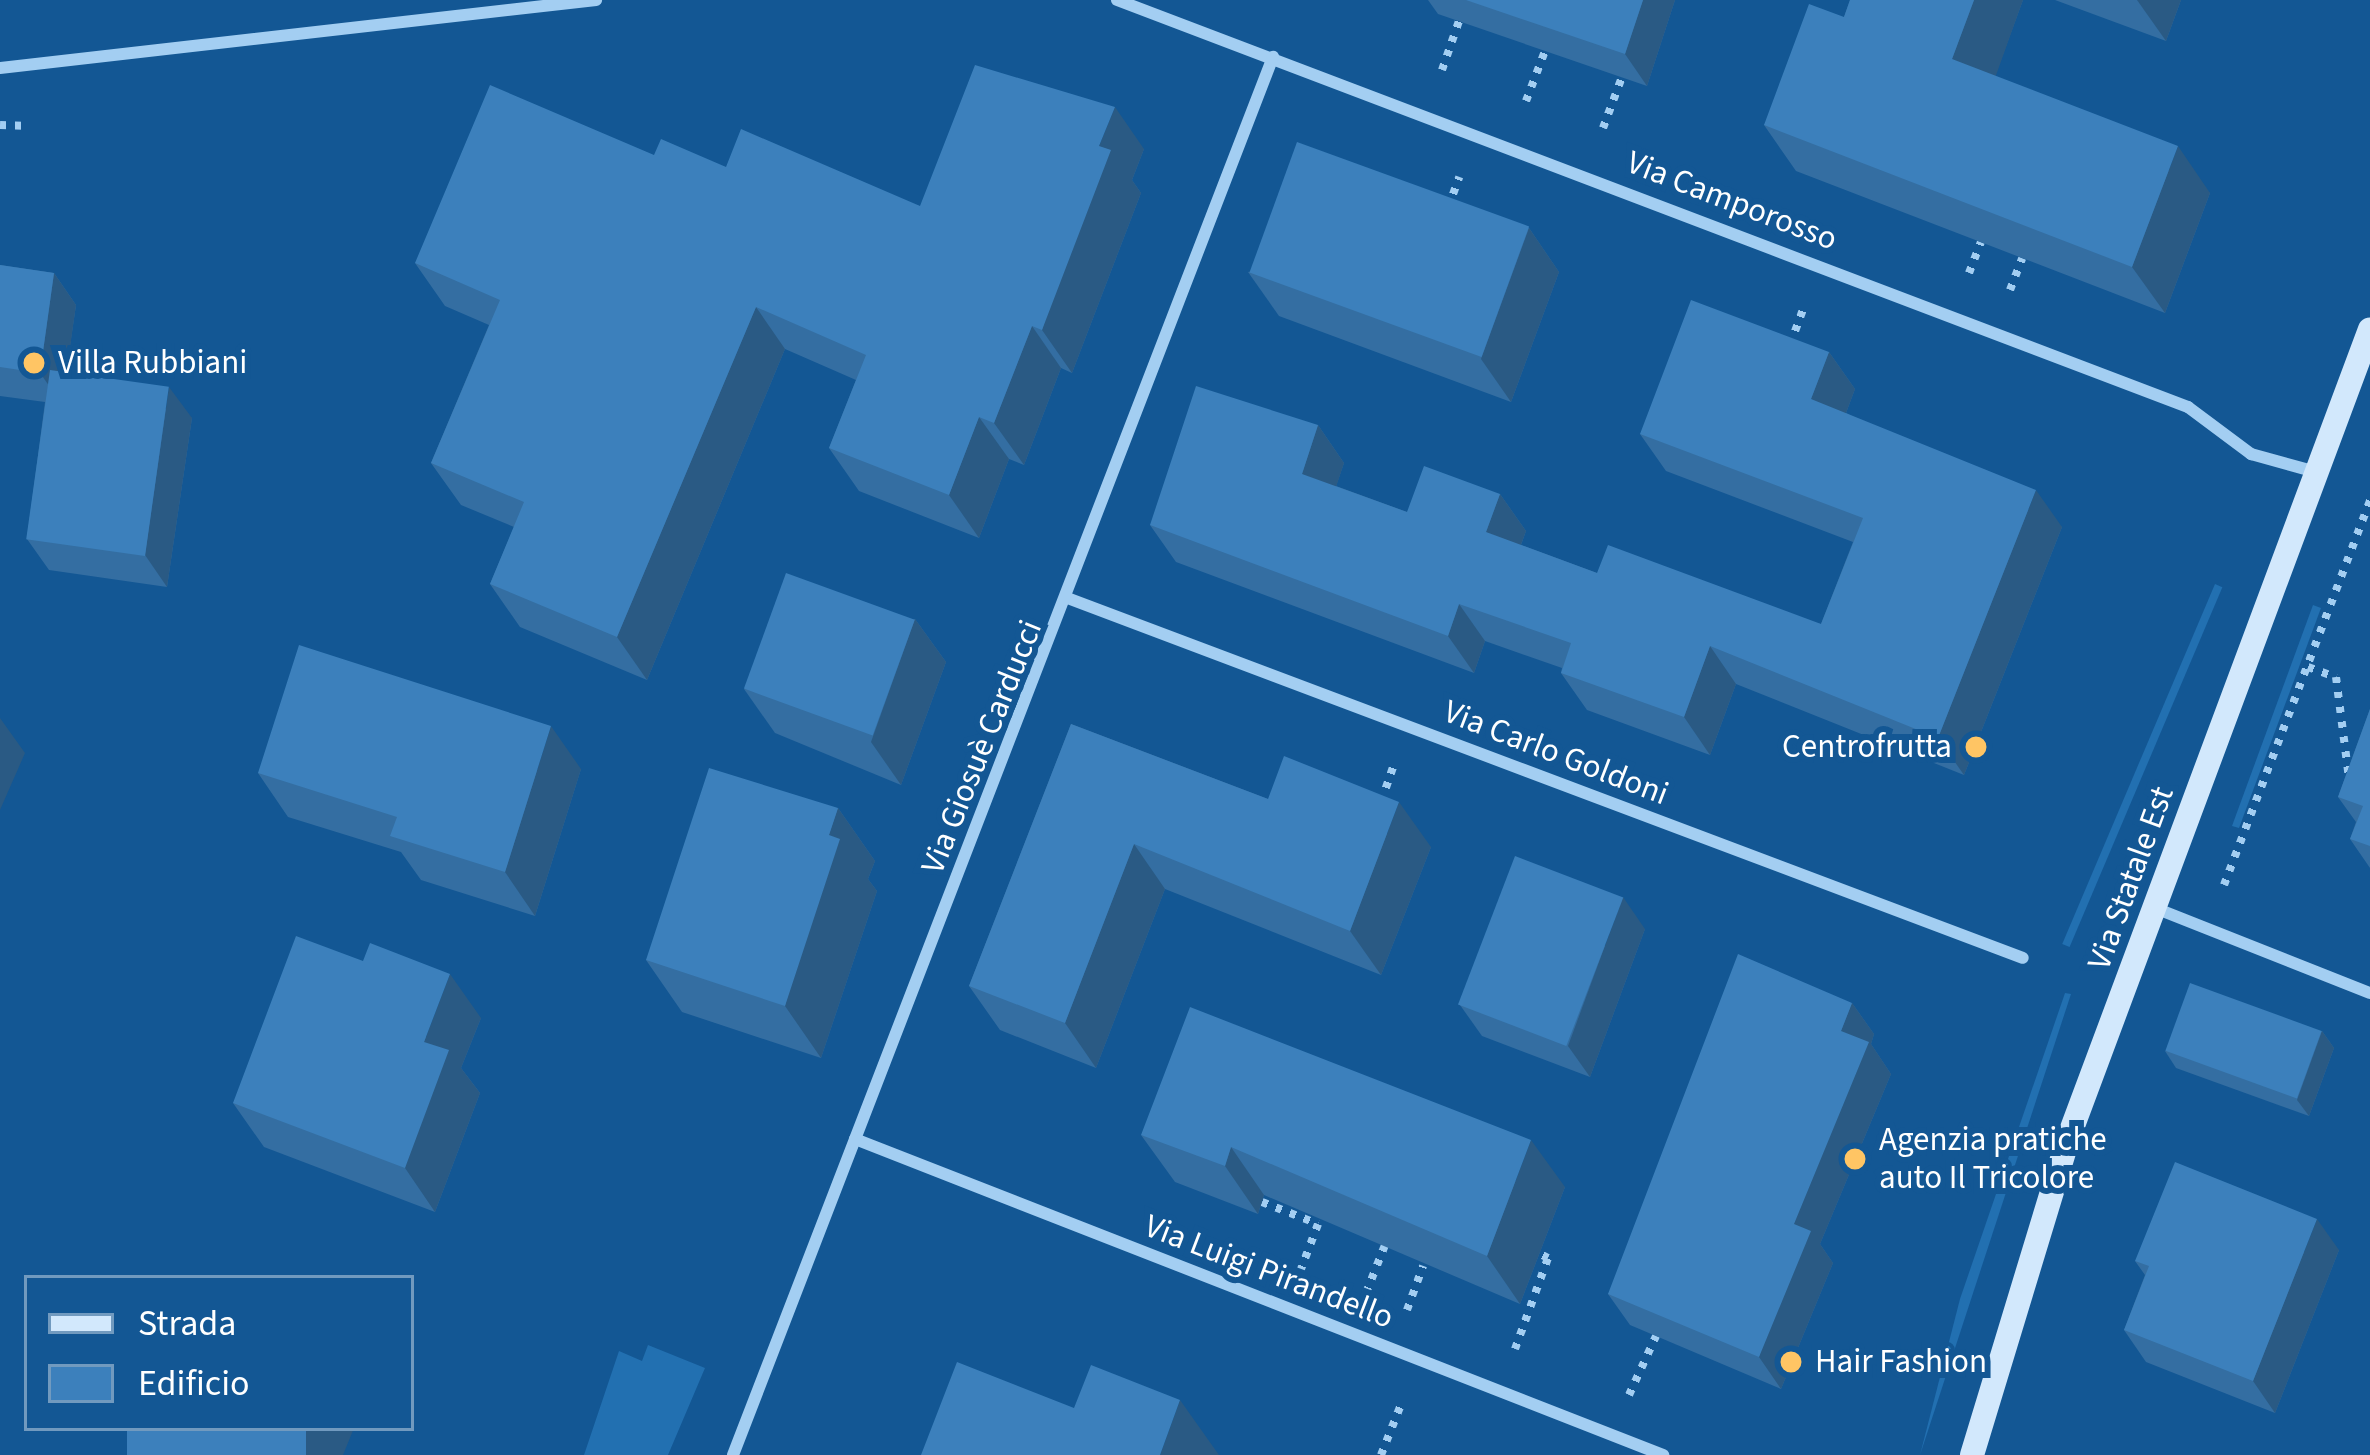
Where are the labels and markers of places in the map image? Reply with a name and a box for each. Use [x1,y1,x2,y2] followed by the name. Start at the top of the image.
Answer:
[58,343,247,383] place label: Villa Rubbiani
[21,350,47,376] marker: Villa Rubbiani
[1782,727,1952,767] place label: Centrofrutta
[1963,734,1989,760] marker: Centrofrutta
[1879,1120,2107,1198] place label: Agenzia pratiche auto Il Tricolore
[1842,1146,1868,1172] marker: Agenzia pratiche auto Il Tricolore
[1815,1342,1987,1382] place label: Hair Fashion
[1778,1349,1804,1375] marker: Hair Fashion

